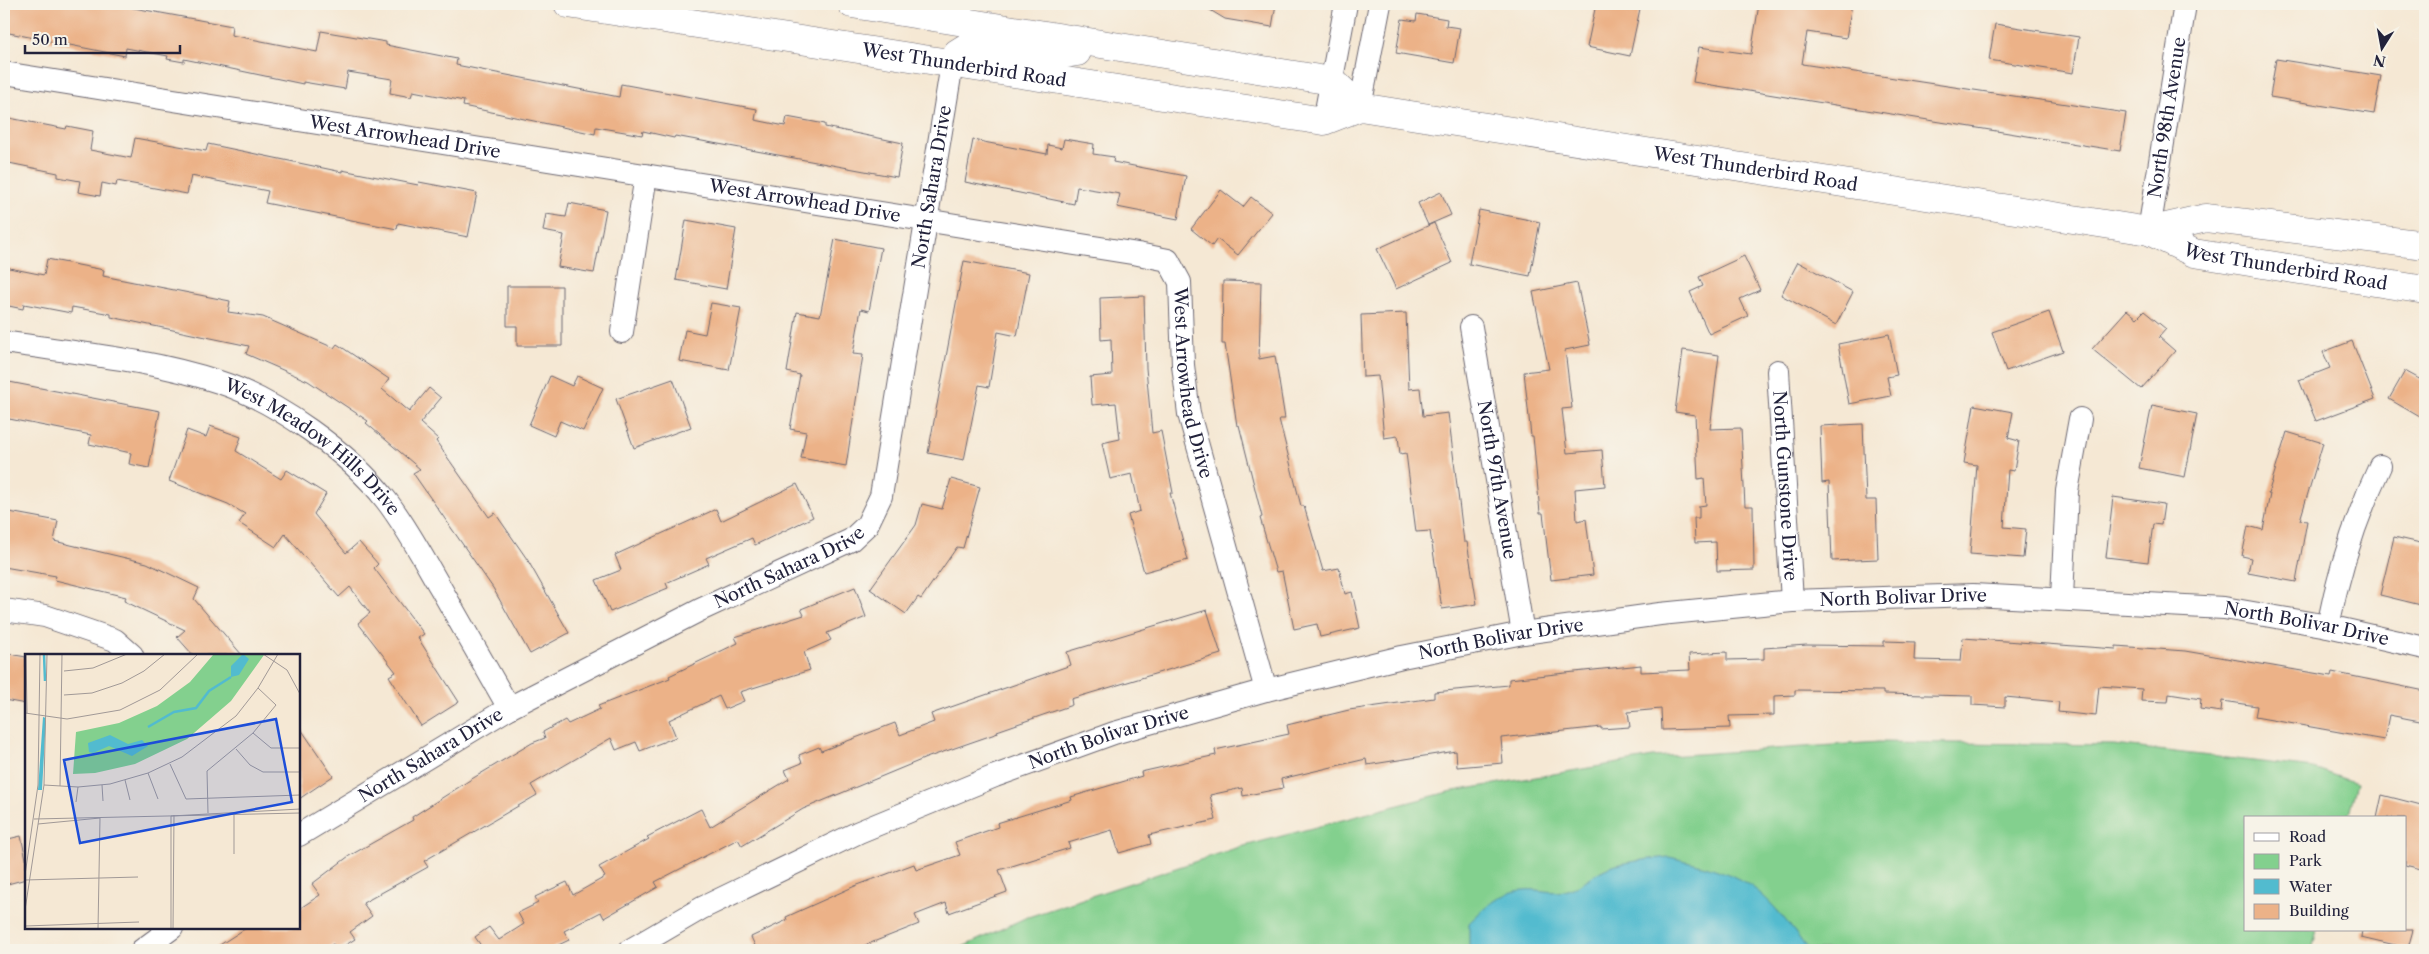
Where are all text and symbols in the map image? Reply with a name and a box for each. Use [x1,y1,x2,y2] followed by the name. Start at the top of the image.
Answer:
[25,22,180,54] scale bar
[2356,22,2406,72] north arrow
[32,30,68,49] text: 50 m
[2143,35,2191,199] street label: North 98th Avenue
[860,39,1068,92] street label: West Thunderbird Road
[2372,51,2387,71] text: N
[908,104,956,270] street label: North Sahara Drive
[307,111,502,163] street label: West Arrowhead Drive
[1651,142,1859,196] street label: West Thunderbird Road
[707,175,902,227] street label: West Arrowhead Drive
[2179,238,2389,295] street label: West Thunderbird Road
[1169,286,1217,481] street label: West Arrowhead Drive
[220,373,405,520] street label: West Meadow Hills Drive
[1768,390,1802,582] street label: North Gunstone Drive
[1473,399,1521,561] street label: North 97th Avenue
[710,522,869,613] street label: North Sahara Drive
[1819,584,1988,611] street label: North Bolivar Drive
[2222,597,2391,650] street label: North Bolivar Drive
[1417,614,1585,664] street label: North Bolivar Drive
[25,654,300,929] inset map
[1026,701,1191,774] street label: North Bolivar Drive
[355,703,507,807] street label: North Sahara Drive
[2244,816,2406,932] legend
[2289,827,2326,846] text: Road
[2289,851,2323,870] text: Park
[2288,877,2333,896] text: Water
[2289,901,2349,920] text: Building

